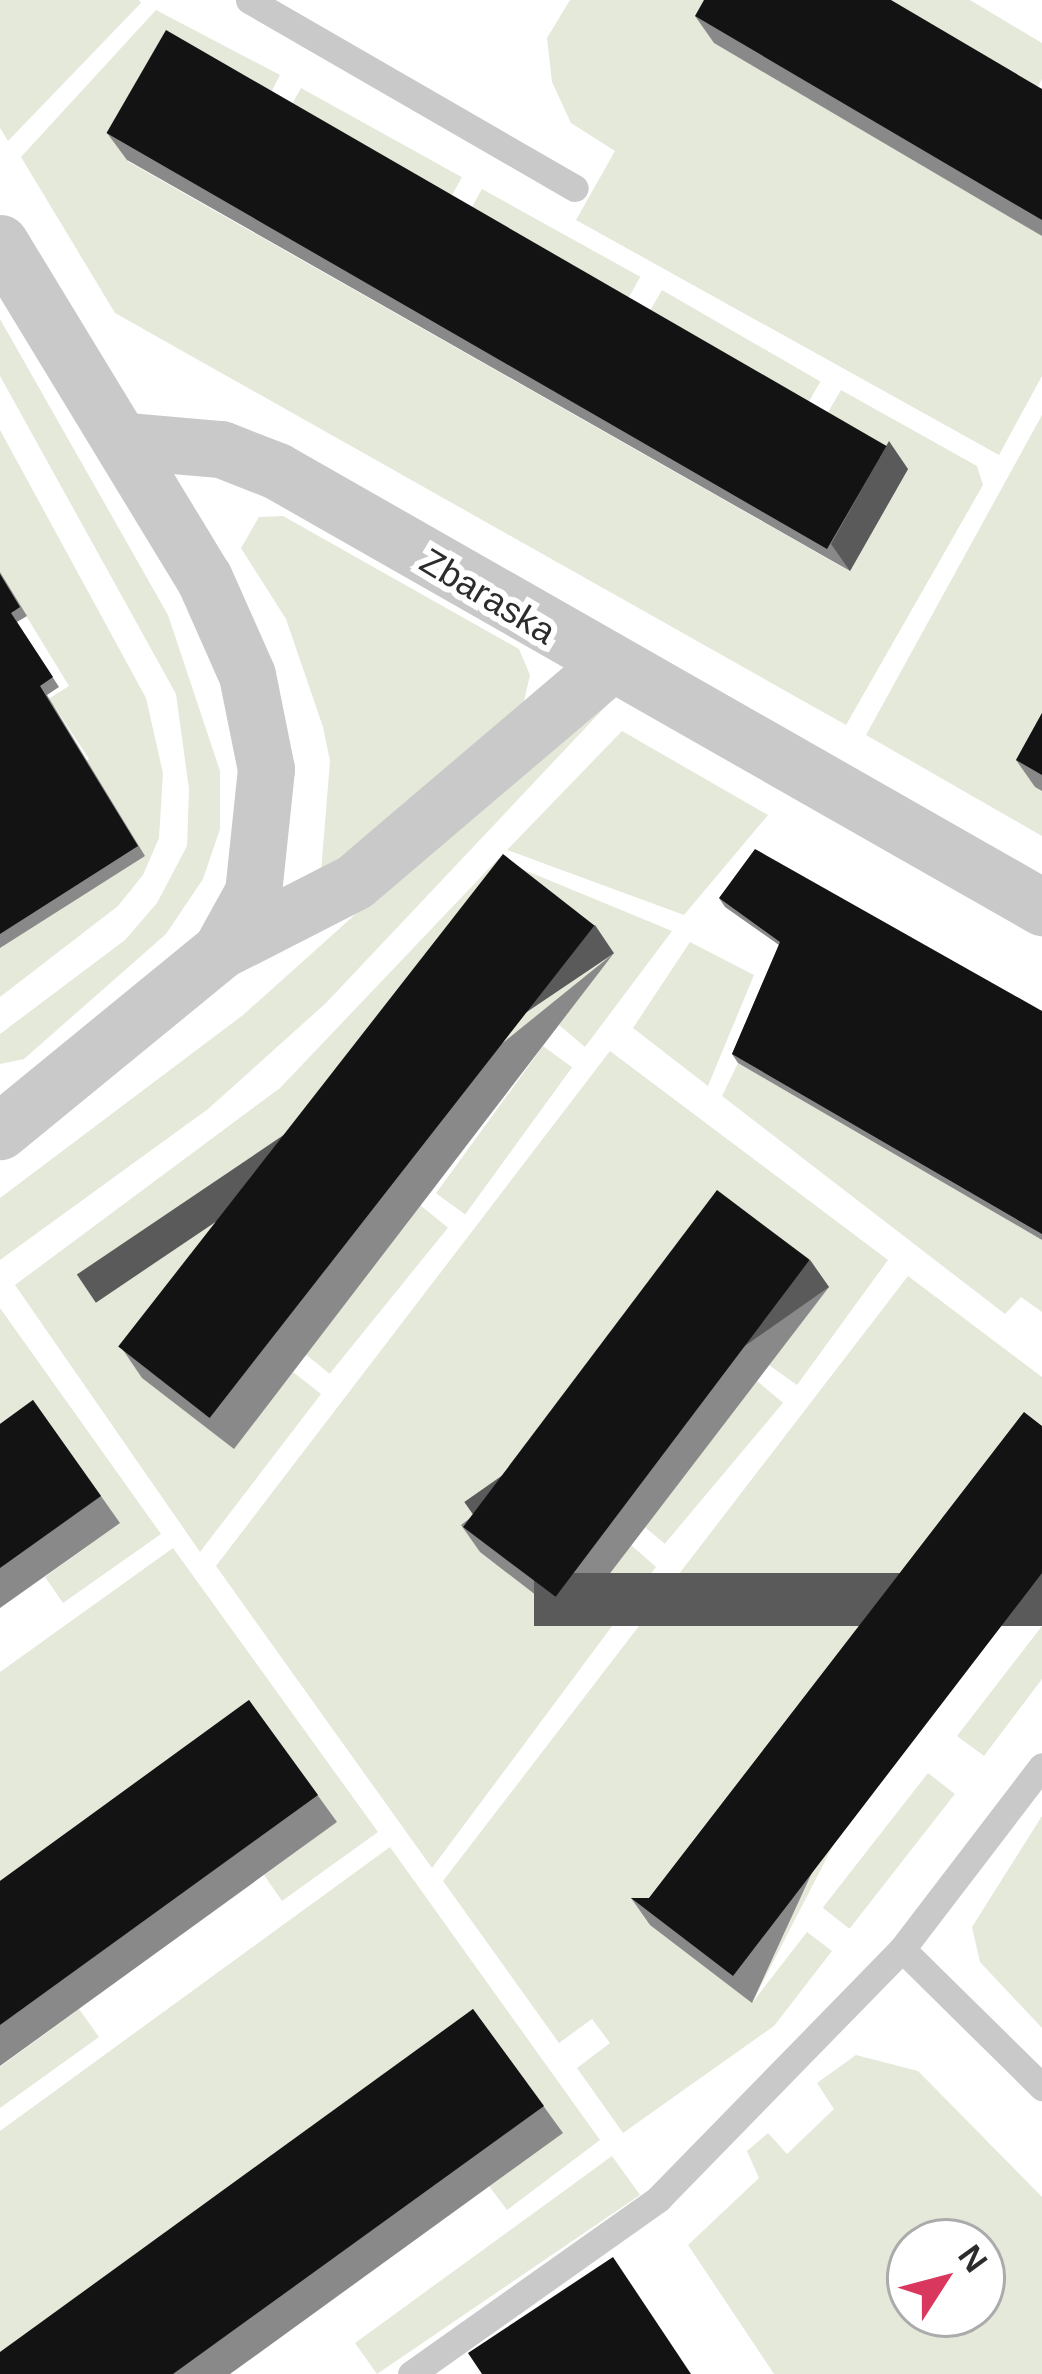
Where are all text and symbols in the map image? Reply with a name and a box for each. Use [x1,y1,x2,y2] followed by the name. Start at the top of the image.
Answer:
[413,539,563,653] street label: Zbaraska
[886,2218,1006,2338] north arrow
[951,2238,995,2279] text: N

